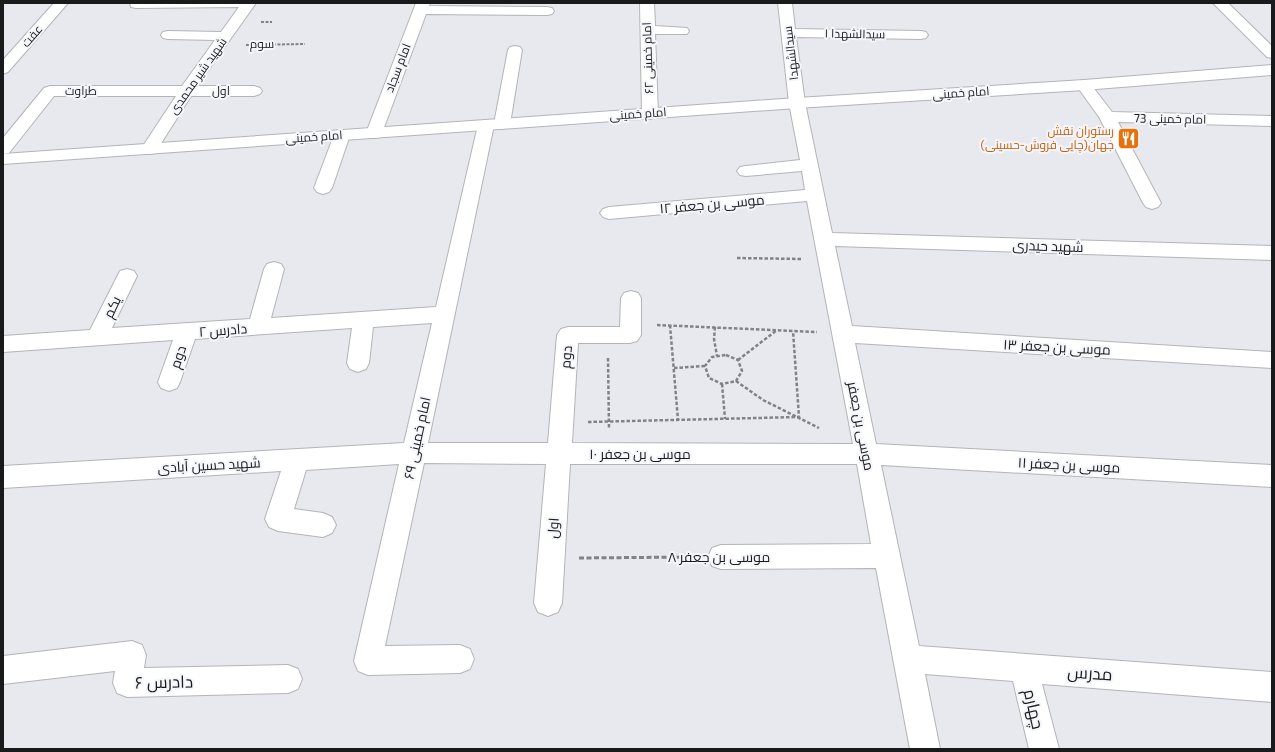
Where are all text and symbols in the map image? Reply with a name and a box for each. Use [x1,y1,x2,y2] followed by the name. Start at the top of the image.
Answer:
[18,21,45,49] street label: عفت
[639,22,657,94] street label: امام خمینی ۶۲
[780,25,801,81] street label: سیدالشهدا
[825,25,886,42] street label: سیدالشهدا ۱
[166,34,230,117] street label: شهید شیر محمدی
[250,36,274,52] street label: سوم
[381,41,415,95] street label: امام سجاد
[65,83,97,98] street label: طراوت
[212,83,230,98] street label: اول
[932,83,990,103] street label: امام خمینی
[609,104,667,124] street label: امام خمینی
[1134,110,1206,128] street label: امام خمینی 73
[981,123,1114,154] place label: رستوران نقش جهان(چایی فروش-حسینی)
[1116,125,1142,151] restaurant icon: رستوران نقش جهان(چایی فروش-حسینی)
[285,127,343,147] street label: امام خمینی
[659,190,765,217] street label: موسی بن جعفر ۱۲
[1012,236,1084,255] street label: شهید حیدری
[99,293,126,321] street label: یکم
[198,319,248,340] street label: دادرس ۲
[1003,335,1111,358] street label: موسی بن جعفر ۱۳
[166,343,191,371] street label: دوم
[556,345,577,369] street label: دوم
[844,379,878,472] street label: موسی بن جعفر
[399,395,435,481] street label: امام خمینی ۶۹
[589,445,691,462] street label: موسی بن جعفر ۱۰
[157,453,261,476] street label: شهید حسین آبادی
[1017,453,1121,476] street label: موسی بن جعفر ۱۱
[543,517,563,539] street label: اول
[668,548,770,565] street label: موسی بن جعفر ۸
[1067,660,1113,686] street label: مدرس
[135,670,193,694] street label: دادرس ۶
[1018,687,1049,732] street label: چهارم

